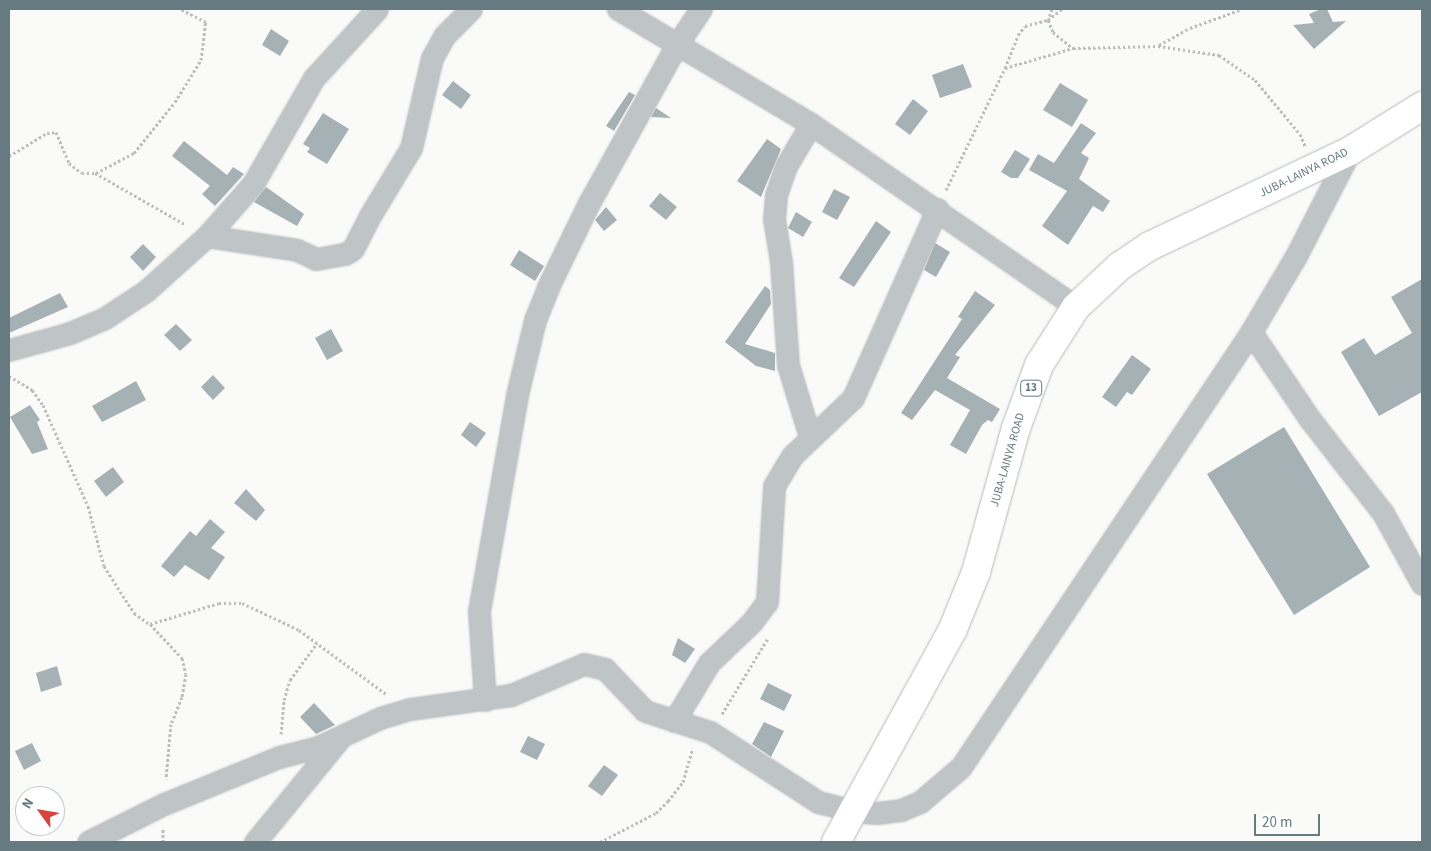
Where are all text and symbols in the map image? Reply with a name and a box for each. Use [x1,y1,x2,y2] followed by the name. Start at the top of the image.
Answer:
[1257,145,1351,201] street label: JUBA-LAINYA ROAD
[1020,379,1042,396] road number: 13
[988,411,1028,509] street label: JUBA-LAINYA ROAD
[15,786,65,836] north arrow
[17,794,39,813] text: N
[1256,804,1322,836] scale bar
[1262,812,1292,833] text: 20 m

